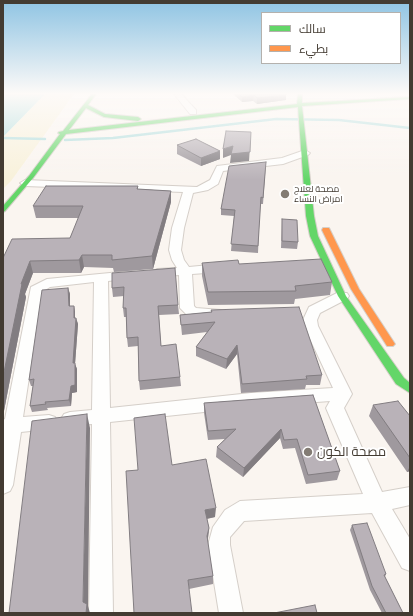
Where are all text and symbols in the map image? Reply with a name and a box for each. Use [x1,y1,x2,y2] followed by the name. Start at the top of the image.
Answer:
[261,12,401,64] legend
[299,20,326,37] text: سالك
[299,40,328,57] text: بطيء
[294,184,343,205] place label: مصحة لعلاج امراض النساء
[279,188,291,200] marker: مصحة لعلاج امراض النساء
[317,444,386,460] place label: مصحة الكون
[302,446,314,458] marker: مصحة الكون

